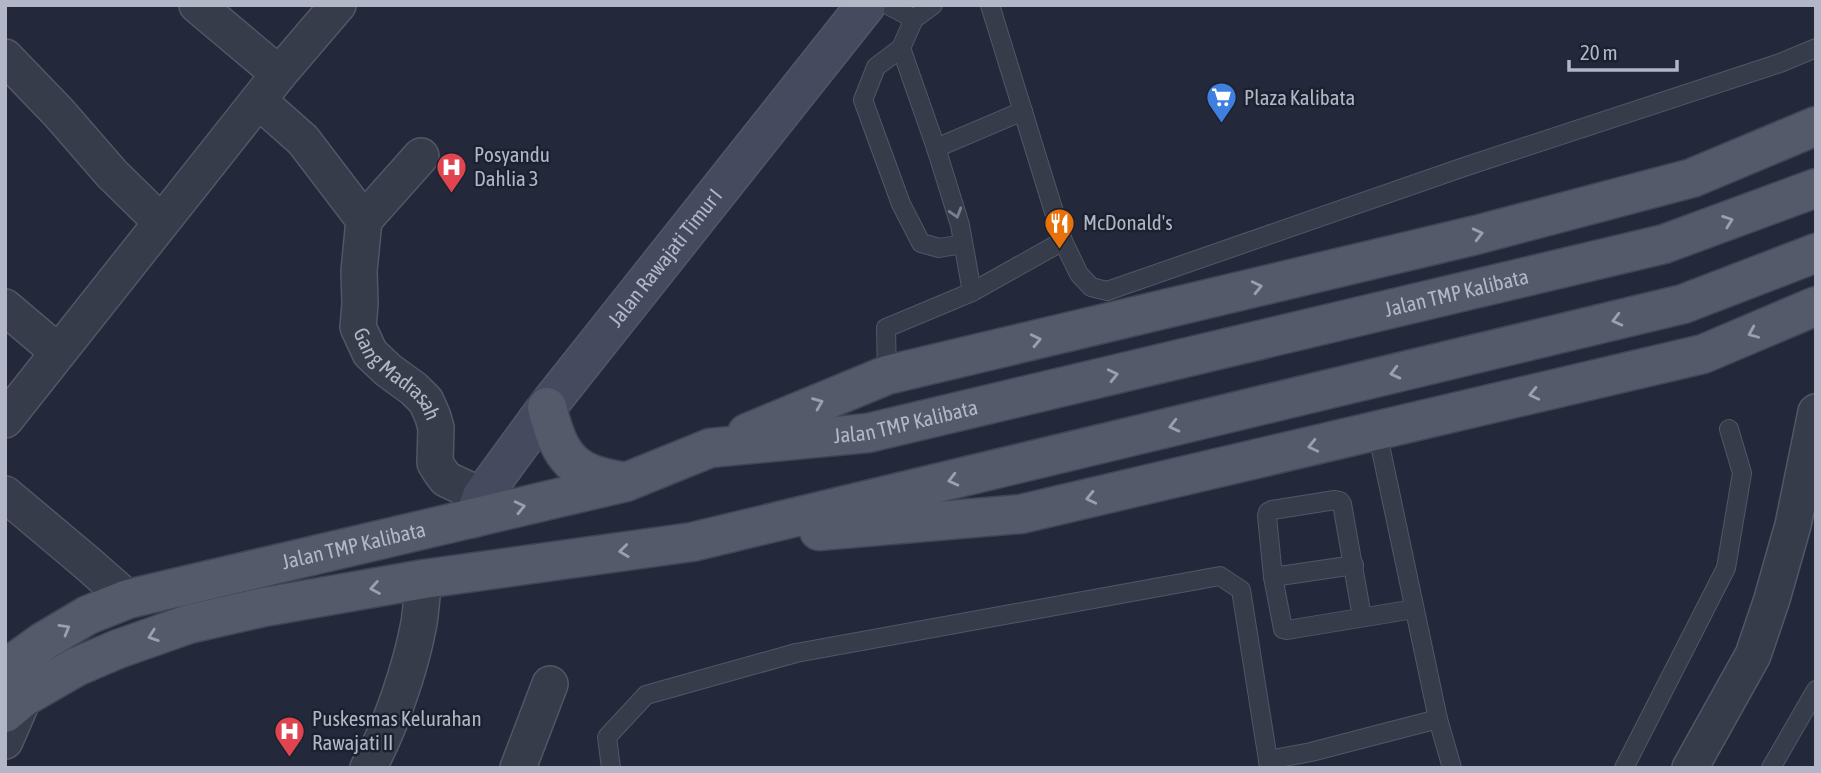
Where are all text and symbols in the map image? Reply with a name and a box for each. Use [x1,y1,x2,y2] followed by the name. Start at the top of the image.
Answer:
[1569,28,1678,72] scale bar
[1580,40,1618,64] text: 20 m
[1204,81,1238,125] supermarket icon: Plaza Kalibata
[1244,85,1355,109] place label: Plaza Kalibata
[474,142,550,190] place label: Posyandu Dahlia 3
[434,150,468,194] hospital icon: Posyandu Dahlia 3
[603,184,727,331] street label: Jalan Rawajati Timur I
[1043,206,1077,250] restaurant icon: McDonald's
[947,207,962,219] one-way arrow
[1083,210,1173,234] place label: McDonald's
[1722,215,1734,229] one-way arrow
[1472,228,1484,242] one-way arrow
[1382,264,1531,321] street label: Jalan TMP Kalibata
[1251,281,1263,295] one-way arrow
[1611,312,1623,326] one-way arrow
[349,324,446,423] street label: Gang Madrasah
[1748,325,1760,339] one-way arrow
[1030,333,1042,348] one-way arrow
[1390,365,1402,379] one-way arrow
[1107,369,1119,383] one-way arrow
[1528,386,1540,400] one-way arrow
[832,394,980,447] street label: Jalan TMP Kalibata
[811,398,823,412] one-way arrow
[1168,418,1180,433] one-way arrow
[1307,437,1319,452] one-way arrow
[947,471,959,486] one-way arrow
[1085,489,1097,504] one-way arrow
[514,501,526,515] one-way arrow
[279,517,428,574] street label: Jalan TMP Kalibata
[618,543,630,558] one-way arrow
[369,580,381,595] one-way arrow
[58,624,70,637] one-way arrow
[147,628,159,642] one-way arrow
[312,706,482,754] place label: Puskesmas Kelurahan Rawajati II
[272,714,306,758] hospital icon: Puskesmas Kelurahan Rawajati II

